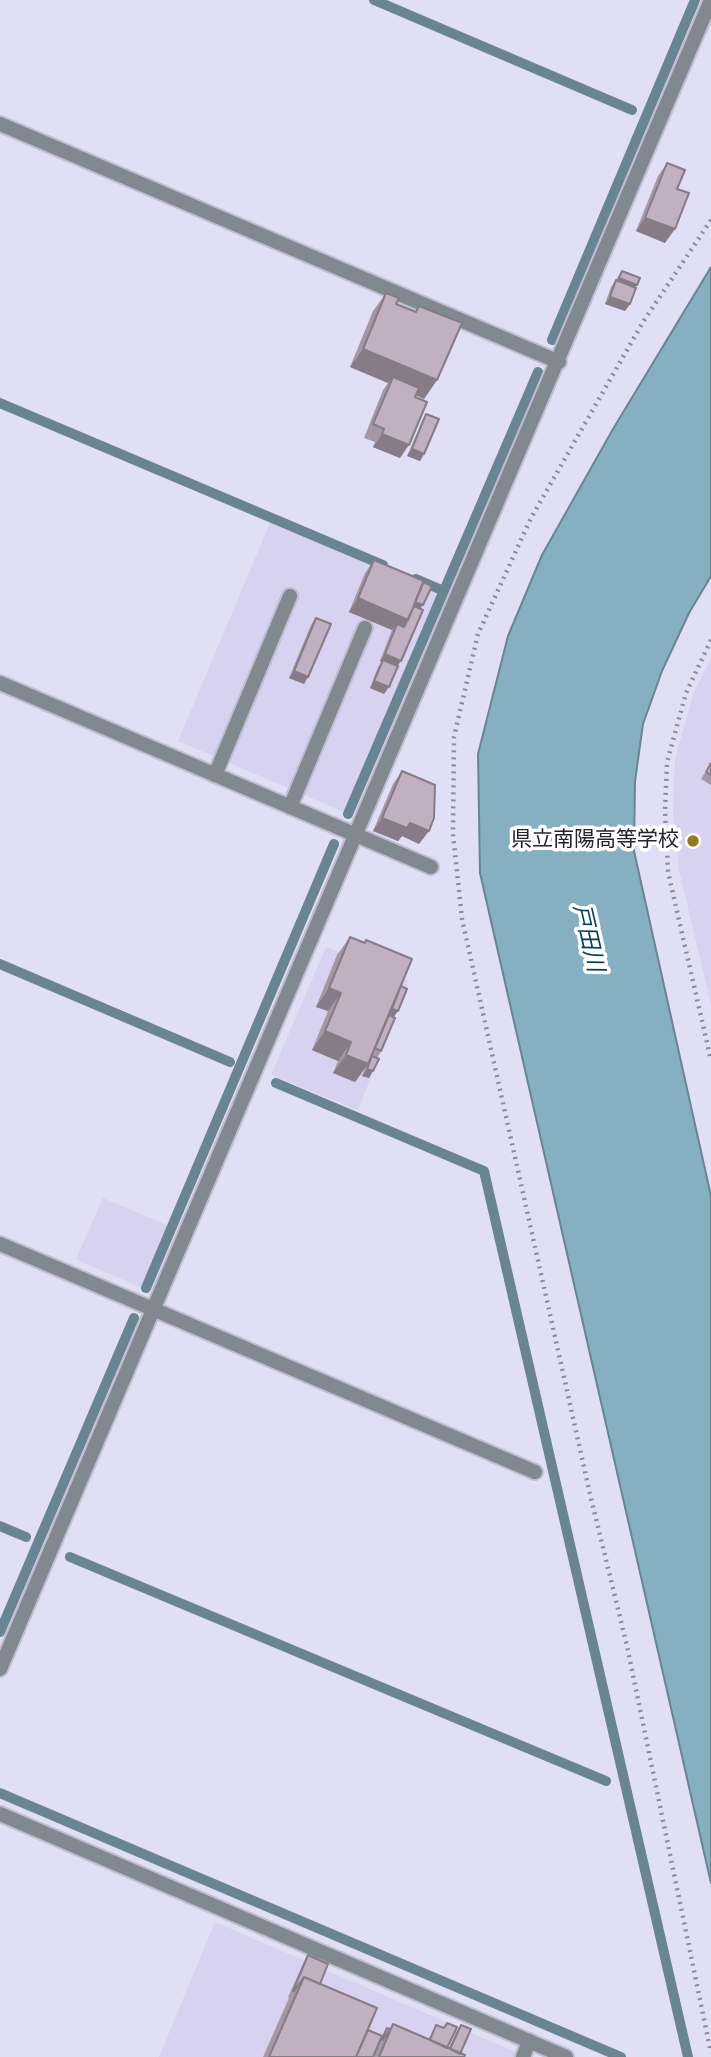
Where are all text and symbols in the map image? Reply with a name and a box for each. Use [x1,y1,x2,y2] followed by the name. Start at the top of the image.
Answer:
[511,828,679,854] place label: 県立南陽高等学校
[685,833,701,849] marker: 県立南陽高等学校
[566,901,608,975] water label: 戸田川

